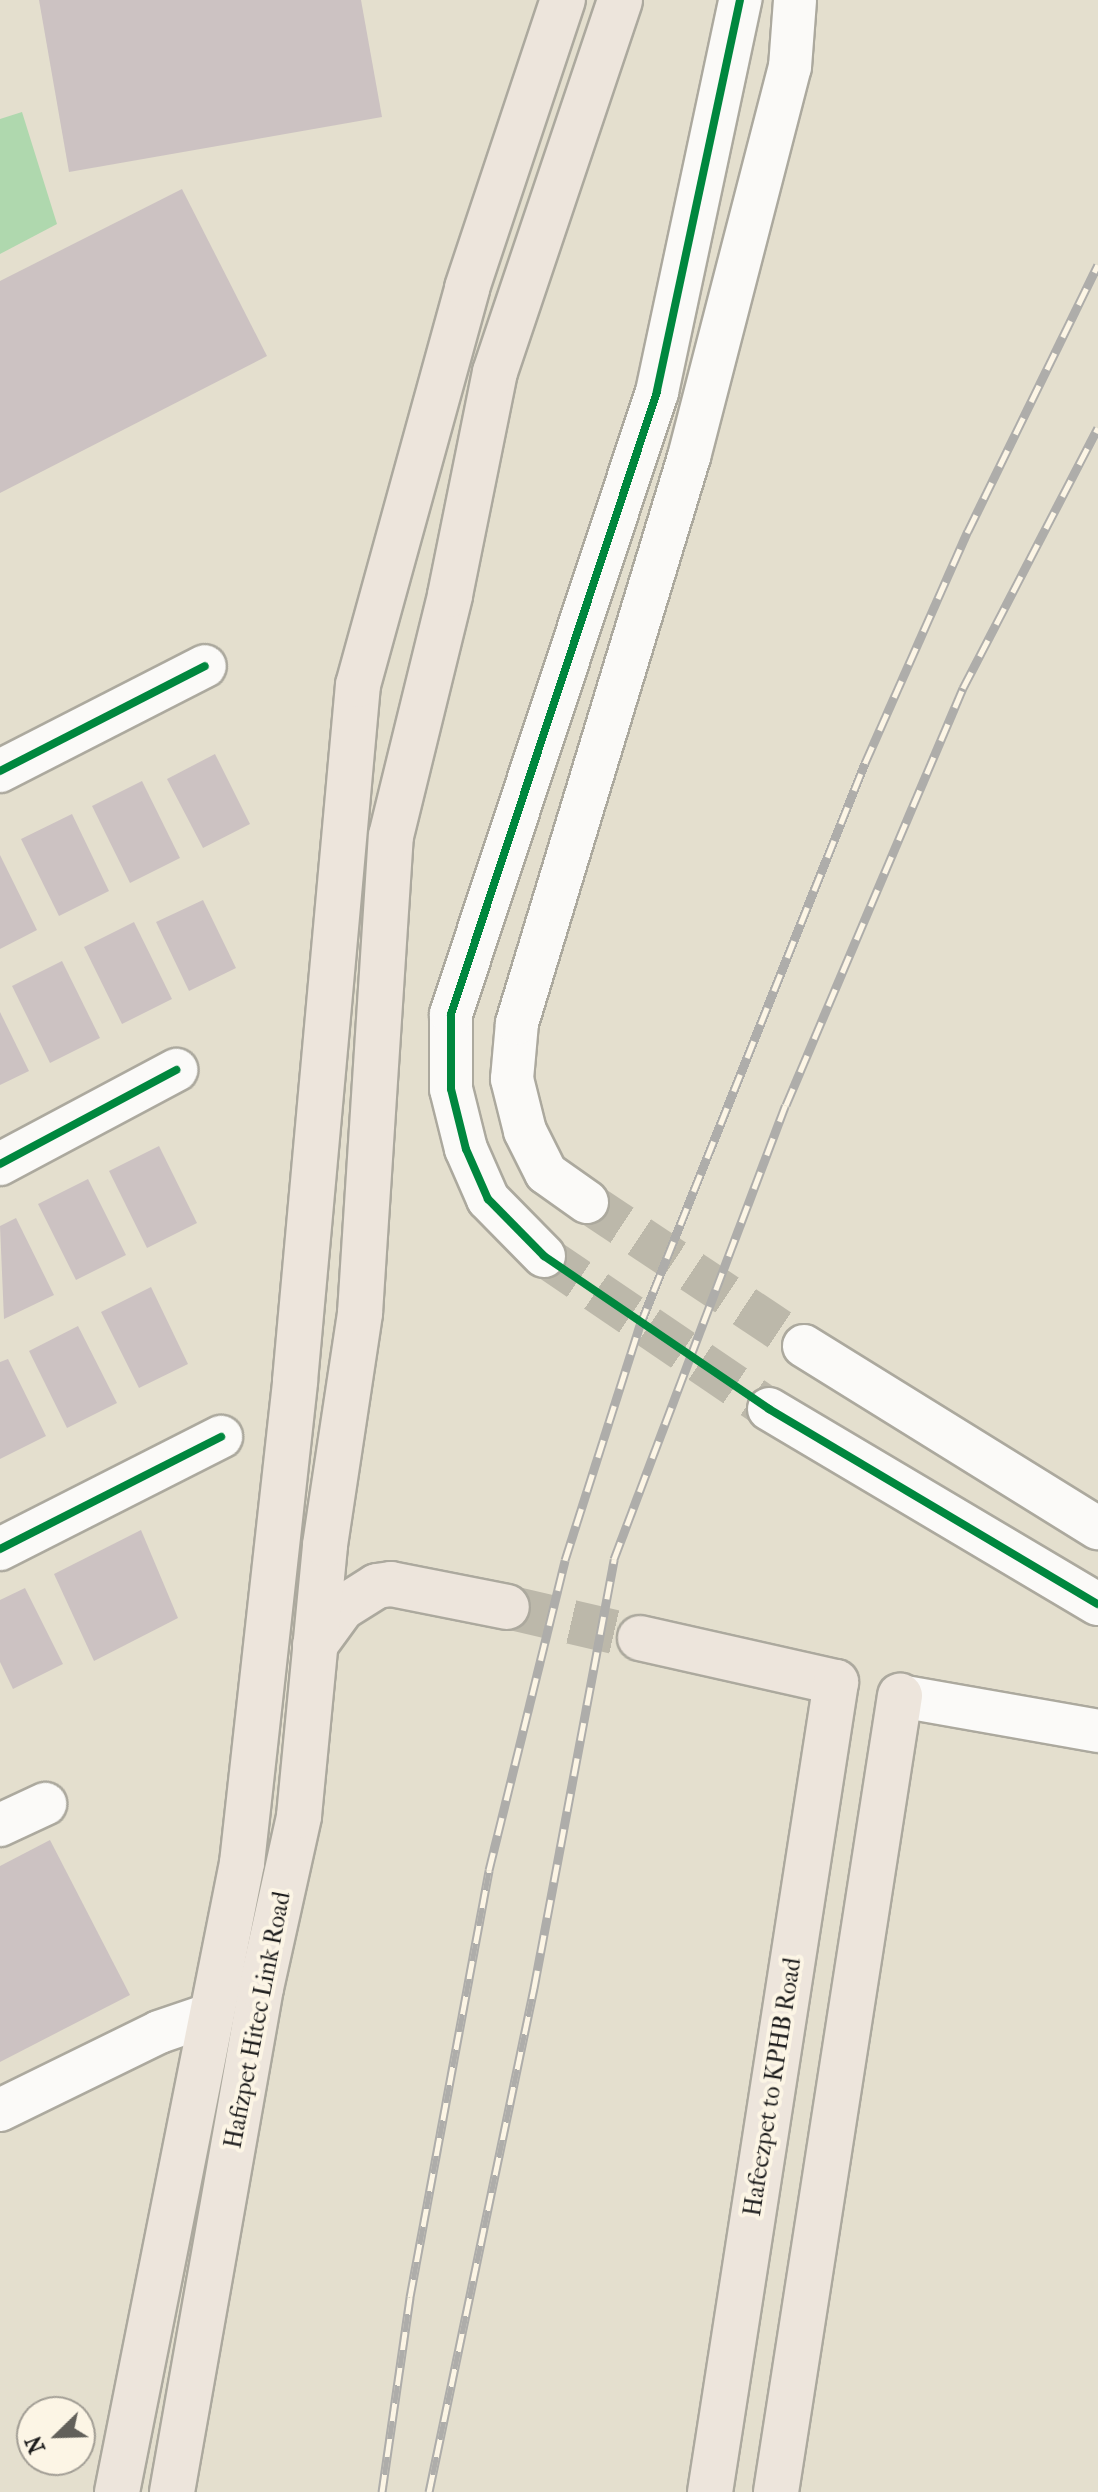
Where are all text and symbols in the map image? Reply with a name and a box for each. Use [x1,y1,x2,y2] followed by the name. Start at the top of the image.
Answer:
[219,1889,297,2151] street label: Hafizpet Hitec Link Road
[738,1956,808,2218] street label: Hafeezpet to KPHB Road
[16,2396,96,2476] north arrow
[21,2432,51,2457] text: N

